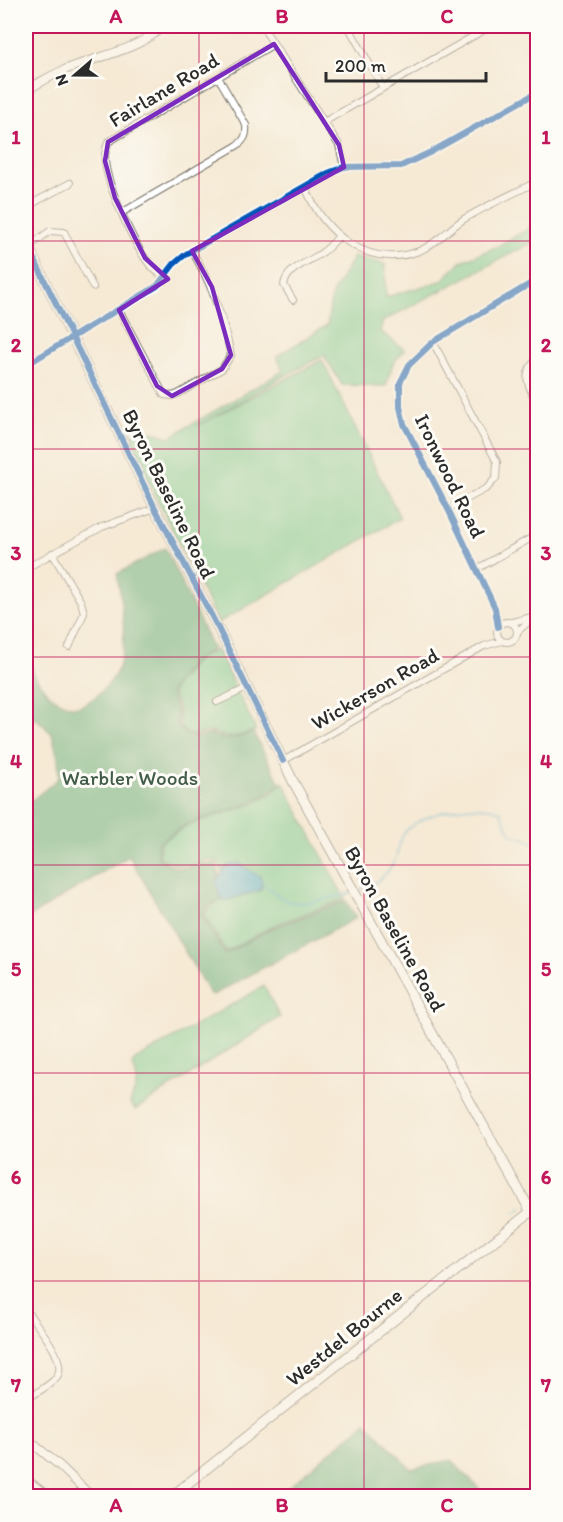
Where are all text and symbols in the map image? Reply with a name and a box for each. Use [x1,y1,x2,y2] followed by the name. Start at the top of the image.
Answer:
[109,4,123,28] text: A
[276,4,289,28] text: B
[441,4,454,28] text: C
[45,45,105,105] north arrow
[326,45,486,83] scale bar
[104,47,224,132] street label: Fairlane Road
[335,55,386,77] text: 200 m
[51,72,72,88] text: N
[11,125,21,149] text: 1
[541,125,551,149] text: 1
[11,333,22,357] text: 2
[541,333,552,357] text: 2
[118,405,222,583] street label: Byron Baseline Road
[410,410,491,542] street label: Ironwood Road
[11,541,22,565] text: 3
[541,541,552,565] text: 3
[306,642,444,735] street label: Wickerson Road
[10,749,22,773] text: 4
[540,749,552,773] text: 4
[62,765,198,790] park label: Warbler Woods
[340,842,452,1016] street label: Byron Baseline Road
[11,957,22,981] text: 5
[541,957,552,981] text: 5
[11,1165,22,1189] text: 6
[541,1165,552,1189] text: 6
[281,1282,407,1391] street label: Westdel Bourne
[10,1373,21,1397] text: 7
[540,1373,551,1397] text: 7
[109,1493,123,1517] text: A
[276,1493,289,1517] text: B
[441,1493,454,1517] text: C

